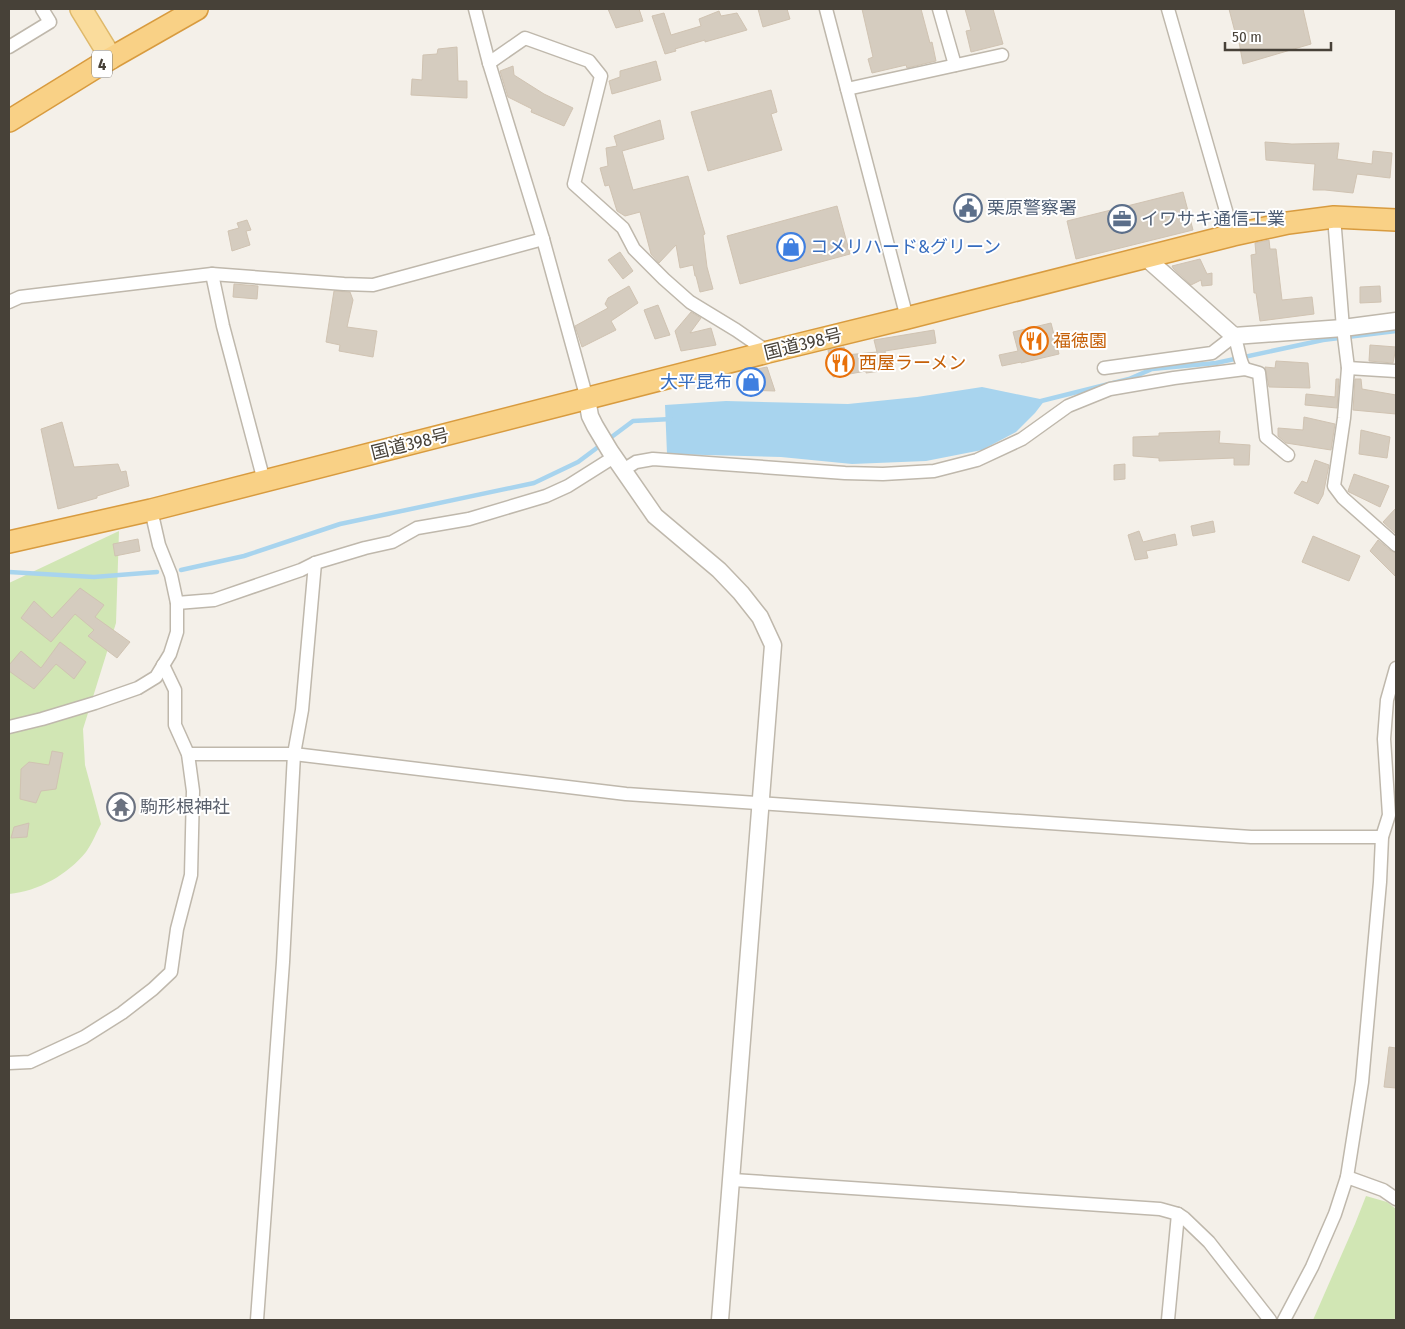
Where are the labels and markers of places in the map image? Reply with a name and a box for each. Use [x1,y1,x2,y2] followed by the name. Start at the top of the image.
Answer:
[953,193,983,223] public building icon: 栗原警察署
[987,197,1077,219] place label: 栗原警察署
[1107,204,1137,234] office icon: イワサキ通信工業
[1141,208,1285,230] place label: イワサキ通信工業
[776,232,806,262] shop icon: コメリハード&グリーン
[810,236,1001,258] place label: コメリハード&グリーン
[1019,326,1049,356] restaurant icon: 福徳園
[1053,330,1107,352] place label: 福徳園
[825,348,855,378] restaurant icon: 西屋ラーメン
[859,352,966,374] place label: 西屋ラーメン
[736,367,766,397] shop icon: 大平昆布
[660,371,732,393] place label: 大平昆布
[106,792,136,822] temple icon: 駒形根神社
[140,796,230,818] place label: 駒形根神社

